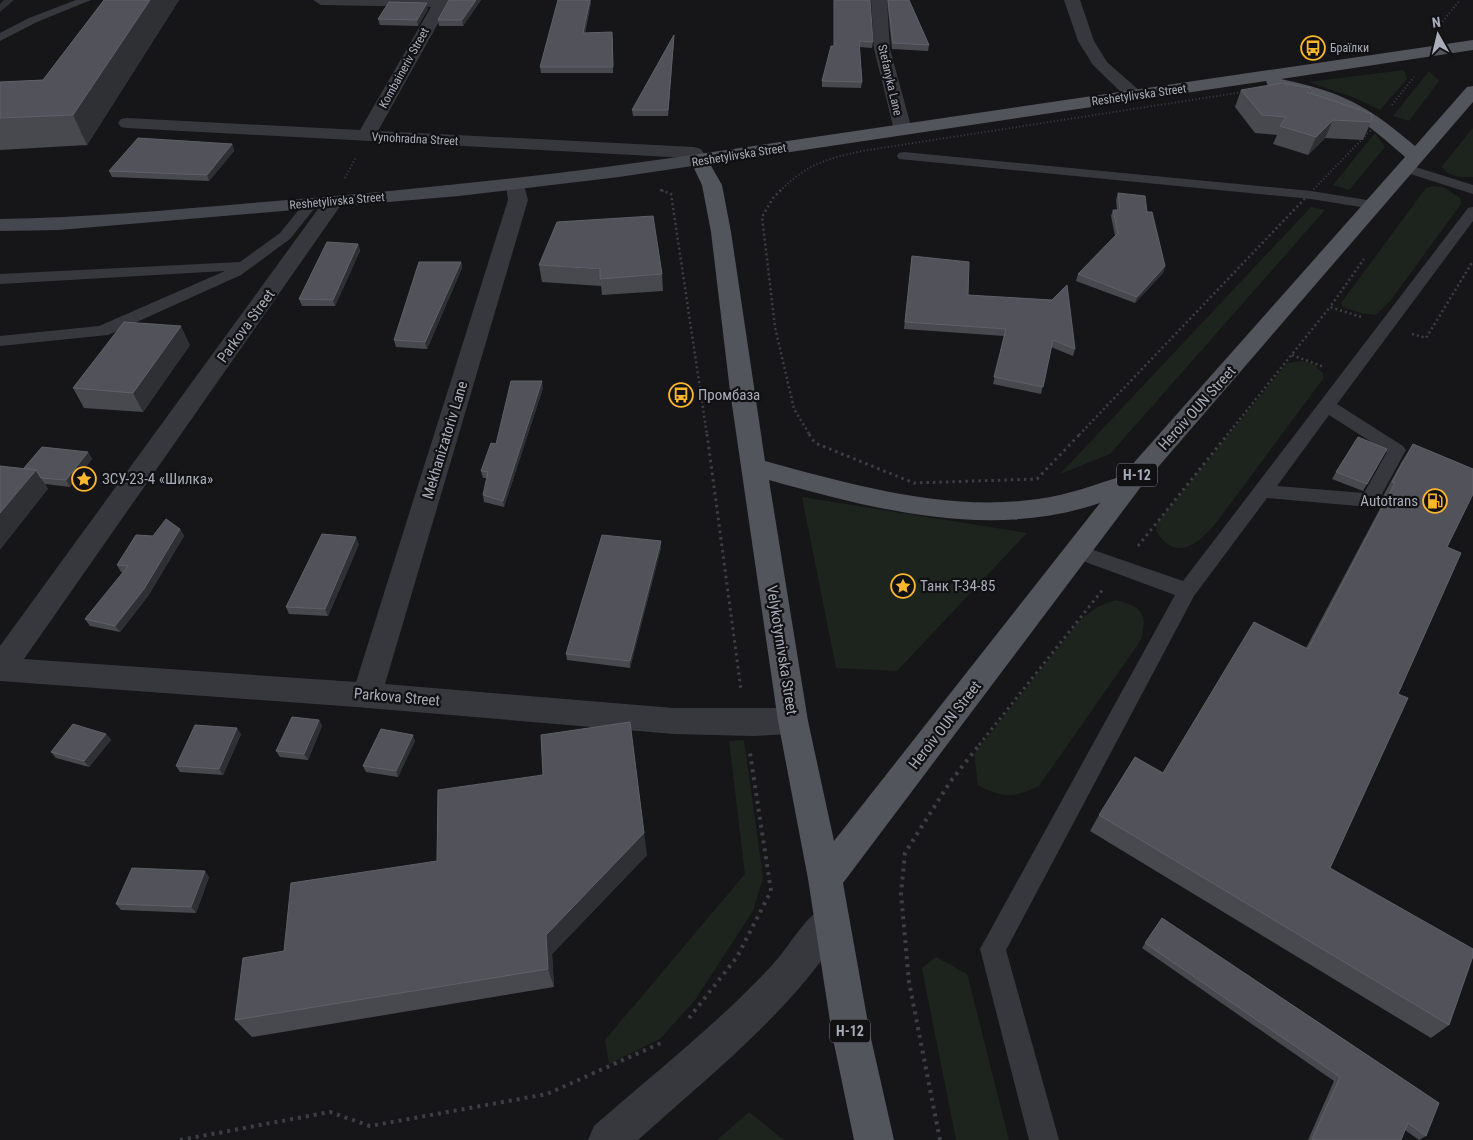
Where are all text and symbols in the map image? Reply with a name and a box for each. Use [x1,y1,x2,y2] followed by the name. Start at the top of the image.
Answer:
[1413,10,1463,60] north arrow
[1431,14,1442,31] text: N
[376,25,432,111] street label: Kombaineriv Street
[1300,35,1326,61] bus stop icon: Браїлки
[1330,41,1369,55] place label: Браїлки
[875,43,905,117] street label: Stefanyka Lane
[1091,81,1188,109] street label: Reshetylivska Street
[371,130,459,148] street label: Vynohradna Street
[691,141,788,169] street label: Reshetylivska Street
[289,190,386,212] street label: Reshetylivska Street
[213,286,279,366] street label: Parkova Street
[1155,362,1239,454] street label: Heroiv OUN Street
[419,379,471,501] street label: Mekhanizatoriv Lane
[668,382,694,408] bus stop icon: Промбаза
[698,386,760,404] place label: Промбаза
[1117,464,1157,486] road number: Н-12
[71,466,97,492] place icon: ЗСУ-23-4 «Шилка»
[102,470,213,488] place label: ЗСУ-23-4 «Шилка»
[1422,488,1448,514] fuel station icon: Autotrans
[1360,492,1418,510] place label: Autotrans
[890,573,916,599] place icon: Танк Т-34-85
[920,577,995,595] place label: Танк Т-34-85
[763,584,801,716] street label: Velykotyrnivska Street
[905,677,985,773] street label: Heroiv OUN Street
[353,684,441,710] street label: Parkova Street
[830,1019,870,1042] road number: Н-12

